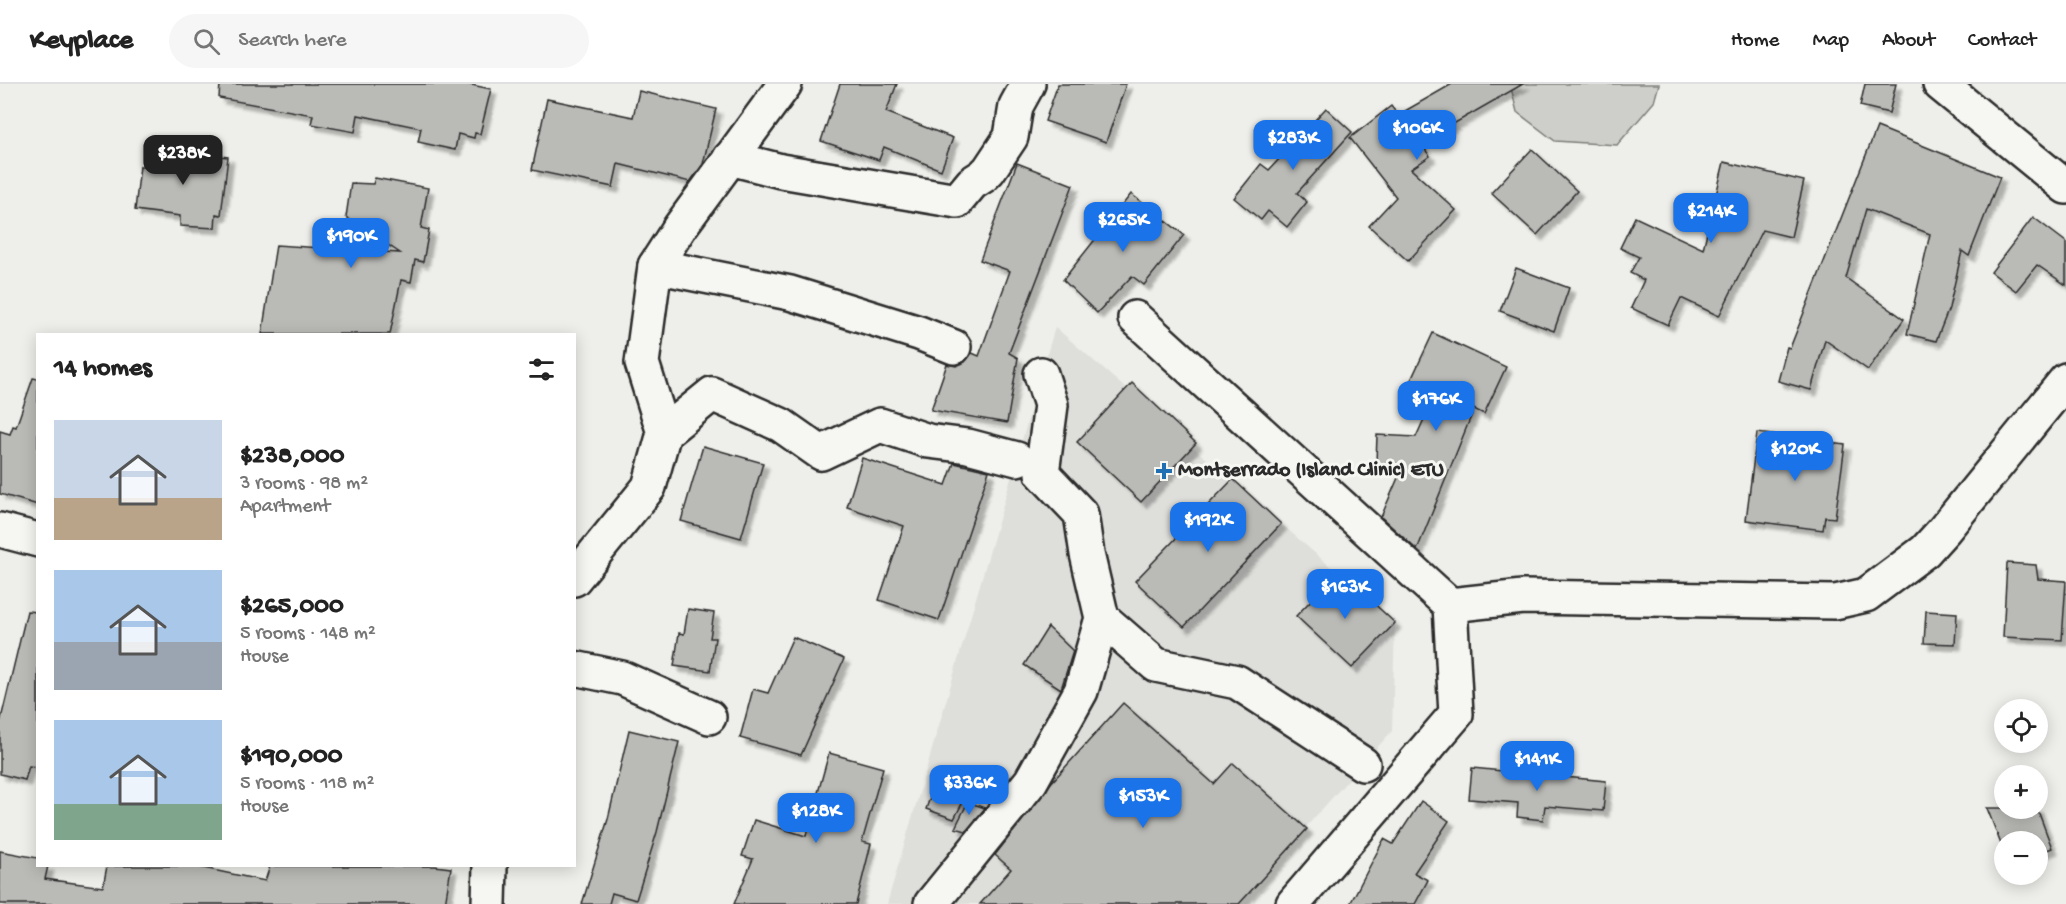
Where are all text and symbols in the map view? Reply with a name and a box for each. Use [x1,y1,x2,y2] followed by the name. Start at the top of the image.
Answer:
[169,14,589,68] search box
[30,25,133,58] text: Keyplace
[190,25,223,58] icon: search
[238,28,347,54] text: Search here
[1731,29,1779,54] text: Home
[1812,29,1849,54] text: Map
[1882,29,1935,54] text: About
[1968,29,2036,54] text: Contact
[1375,110,1459,161] pin: $106K
[1392,118,1442,141] text: $106K
[1251,120,1335,171] pin: $283K
[1267,128,1319,151] text: $283K
[141,135,225,186] pin: $238K
[157,143,209,166] text: $238K
[1669,193,1753,244] pin: $214K
[1687,201,1735,224] text: $214K
[1081,202,1165,253] pin: $265K
[1098,210,1148,233] text: $265K
[309,218,393,269] pin: $190K
[326,226,376,249] text: $190K
[525,353,558,386] icon: filters
[54,354,152,385] text: 14 homes
[1394,381,1478,432] pin: $176K
[1412,389,1460,412] text: $176K
[1753,431,1837,482] pin: $120K
[1770,439,1820,462] text: $120K
[240,442,345,473] text: $238,000
[102,444,174,516] icon: home
[1178,459,1444,484] place label: Montserrado (Island Clinic) ETU
[1155,462,1173,480] marker: Montserrado (Island Clinic) ETU
[240,473,368,496] text: 3 rooms · 98 m²
[240,496,330,519] text: Apartment
[1166,502,1250,553] pin: $192K
[1184,510,1232,533] text: $192K
[1303,569,1387,620] pin: $163K
[1321,577,1369,600] text: $163K
[240,592,344,623] text: $265,000
[102,594,174,666] icon: home
[240,623,376,646] text: 5 rooms · 148 m²
[240,646,289,669] text: House
[1994,699,2048,885] map controls
[1994,699,2048,753] button: locate
[1495,741,1579,792] pin: $141K
[240,742,342,773] text: $190,000
[102,744,174,816] icon: home
[1514,749,1560,772] text: $141K
[927,765,1011,816] pin: $336K
[1994,765,2048,819] button: +
[240,773,374,796] text: 5 rooms · 118 m²
[944,773,994,796] text: $336K
[1101,778,1185,829] pin: $153K
[1119,786,1167,809] text: $153K
[774,793,858,844] pin: $128K
[240,796,289,819] text: House
[792,801,840,824] text: $128K
[1994,831,2048,885] button: −

